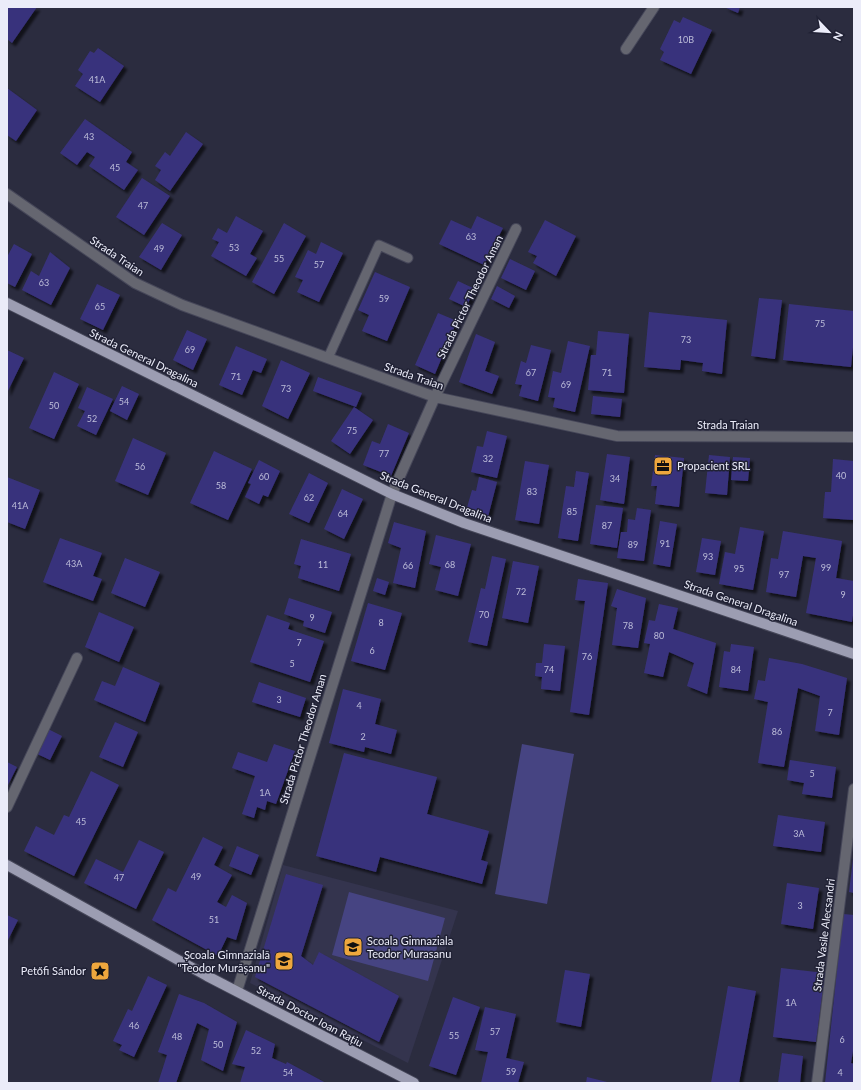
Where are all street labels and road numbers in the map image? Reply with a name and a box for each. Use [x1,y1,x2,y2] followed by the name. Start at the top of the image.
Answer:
[88,233,147,278] street label: Strada Traian
[434,233,505,361] street label: Strada Pictor Theodor Aman
[88,325,201,390] street label: Strada General Dragalina
[383,359,446,392] street label: Strada Traian
[697,418,759,431] street label: Strada Traian
[378,468,494,525] street label: Strada General Dragalina
[682,577,800,628] street label: Strada General Dragalina
[276,672,329,806] street label: Strada Pictor Theodor Aman
[810,877,837,992] street label: Strada Vasile Alecsandri
[255,982,366,1049] street label: Strada Doctor Ioan Rațiu

